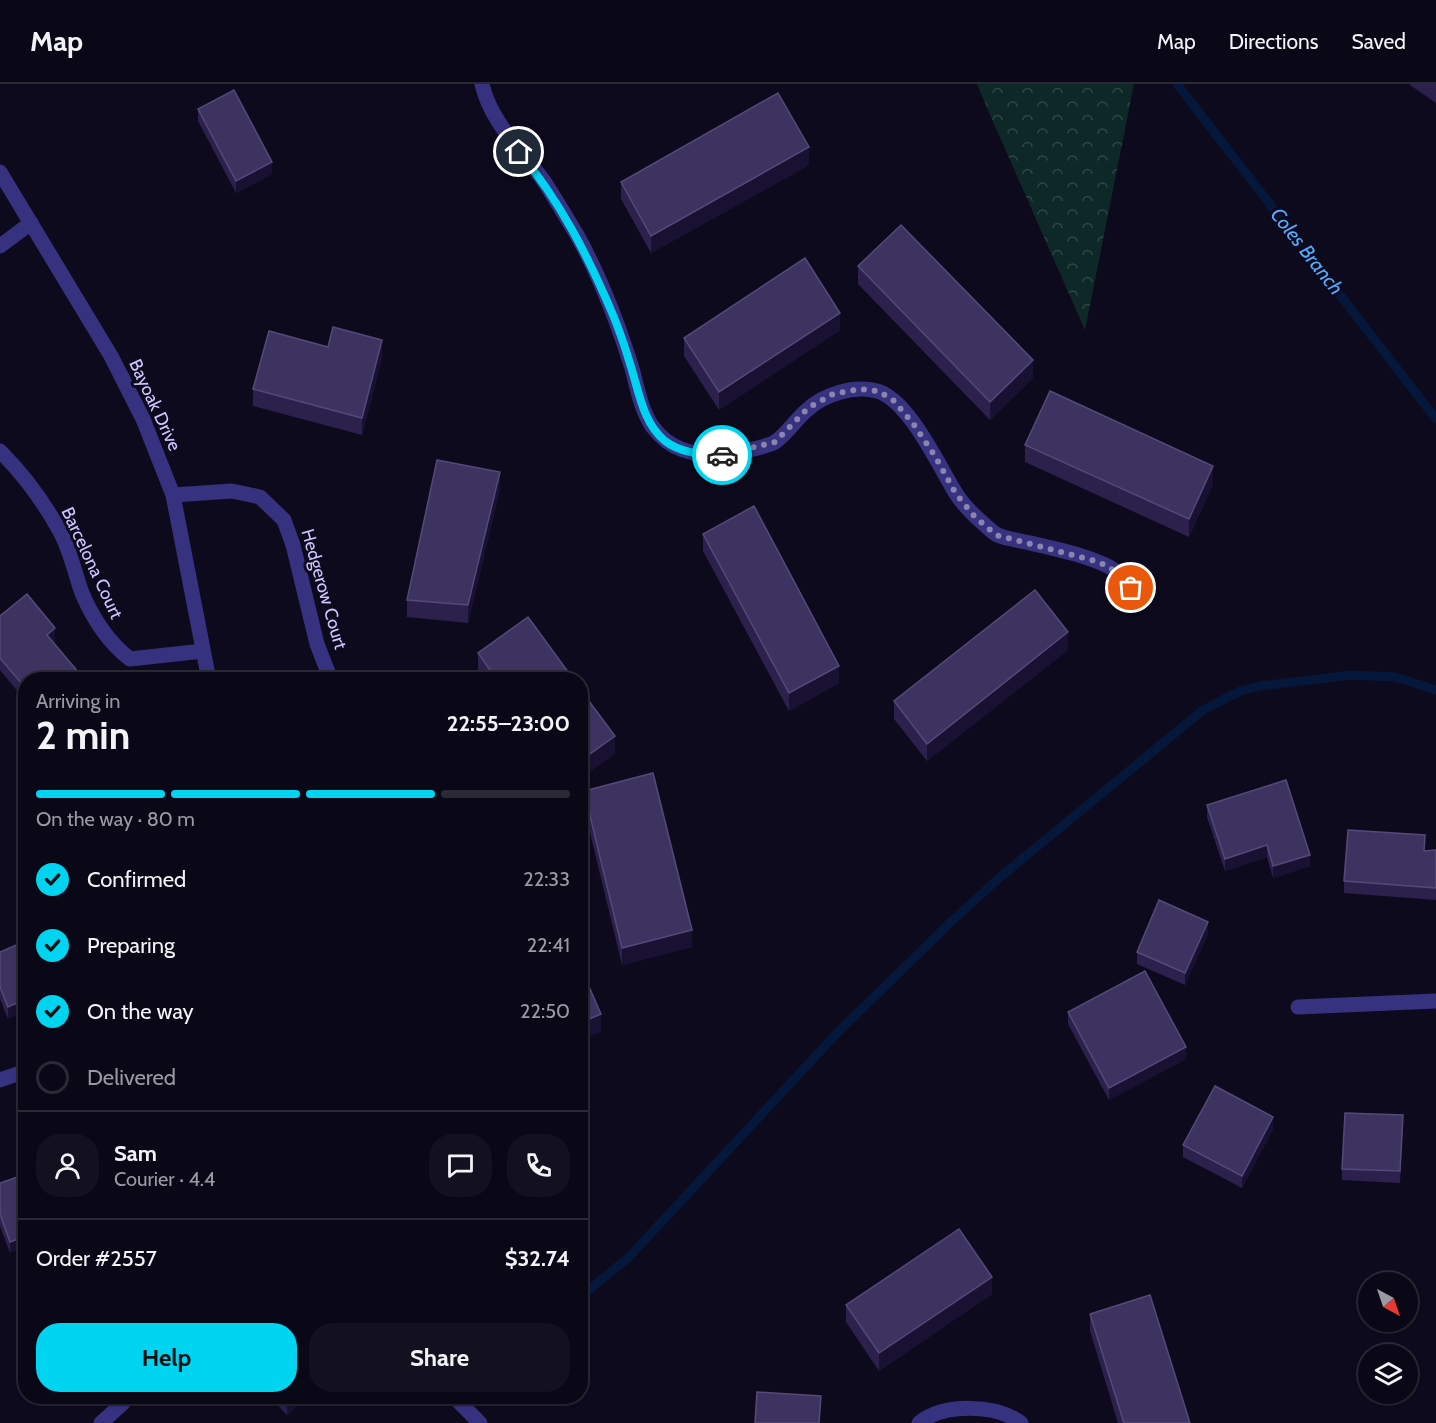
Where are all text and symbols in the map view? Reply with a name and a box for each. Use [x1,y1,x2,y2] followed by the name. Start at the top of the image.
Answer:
[30,24,83,58] text: Map
[1157,29,1196,54] text: Map
[1229,29,1318,54] text: Directions
[1351,29,1406,54] text: Saved
[493,126,544,177] pin
[502,135,535,168] icon: home
[1266,203,1348,299] water label: Coles Branch
[124,356,186,454] street label: Bayoak Drive
[692,425,752,485] courier
[706,439,739,472] icon: car
[56,504,128,622] street label: Barcelona Court
[296,526,352,652] street label: Hedgerow Court
[1105,562,1156,613] pin
[1114,571,1147,604] icon: bag
[36,689,120,713] text: Arriving in
[447,710,570,737] text: 22:55–23:00
[36,711,130,759] text: 2 min
[36,807,195,831] text: On the way · 80 m
[36,863,69,896] icon: check
[87,866,186,893] text: Confirmed
[523,867,570,891] text: 22:33
[36,929,69,962] icon: check
[87,932,175,959] text: Preparing
[527,933,570,957] text: 22:41
[36,995,69,1028] icon: check
[87,998,194,1025] text: On the way
[520,999,570,1023] text: 22:50
[87,1064,176,1091] text: Delivered
[36,1134,99,1197] button: person
[429,1134,492,1197] button: chat
[507,1134,570,1197] button: phone
[114,1140,157,1167] text: Sam
[114,1167,215,1191] text: Courier · 4.4
[36,1245,157,1272] text: Order #2557
[505,1245,570,1272] text: $32.74
[1358,1272,1418,1332] north arrow
[1358,1272,1418,1404] map controls
[36,1323,297,1392] button: Help
[309,1323,570,1392] button: Share
[1358,1344,1418,1404] button: layers

